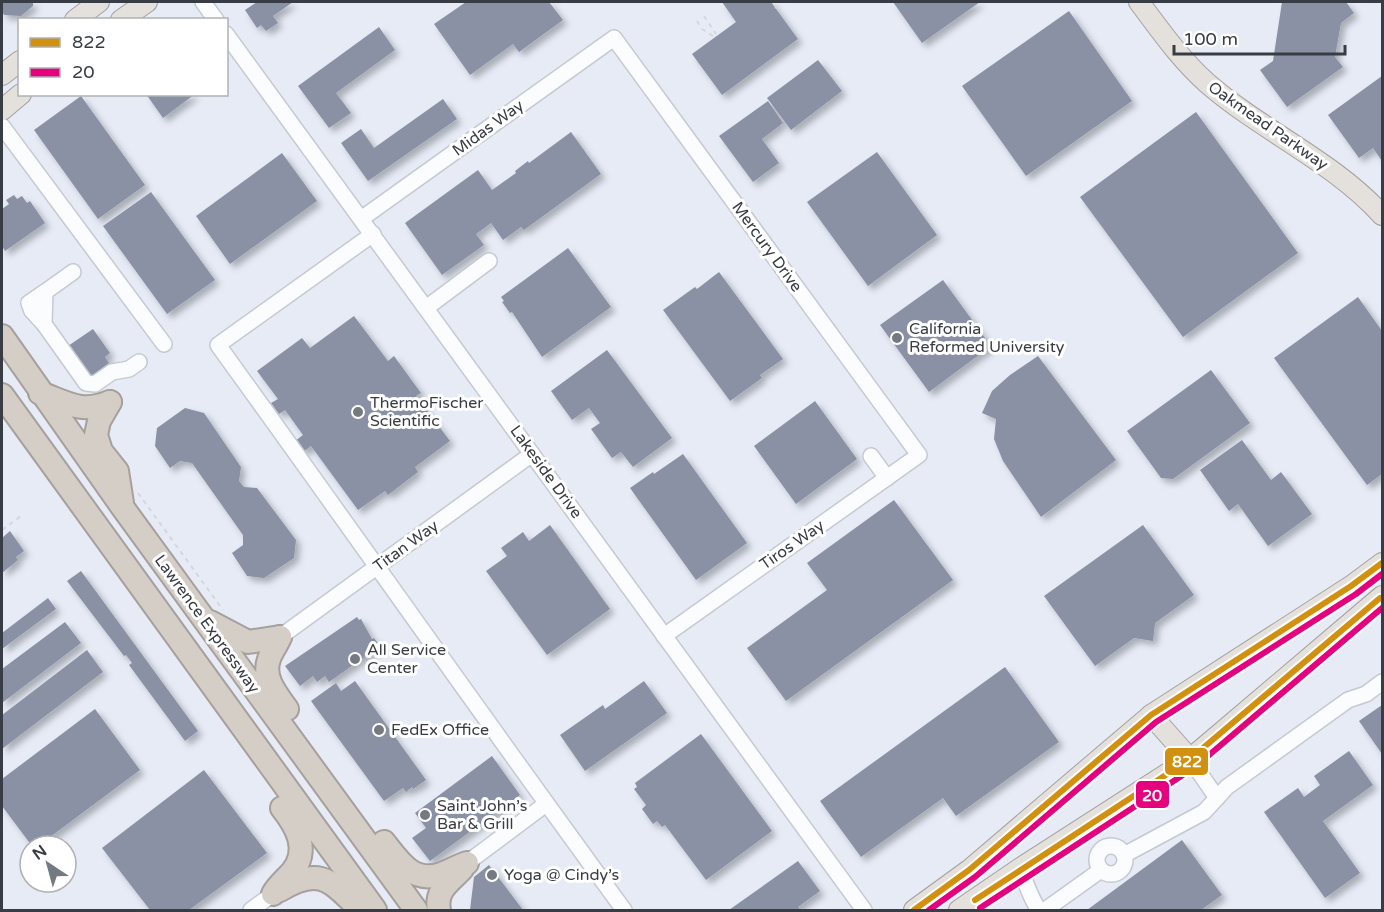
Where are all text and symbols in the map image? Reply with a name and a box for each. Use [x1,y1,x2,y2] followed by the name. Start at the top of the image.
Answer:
[18,18,228,96] legend
[1174,18,1345,56] scale bar
[1183,28,1238,50] text: 100 m
[72,31,106,53] text: 822
[72,61,95,83] text: 20
[1204,77,1332,175] street label: Oakmead Parkway
[448,95,528,161] street label: Midas Way
[728,198,806,296] street label: Mercury Drive
[909,319,1065,357] place label: California Reformed University
[890,331,904,345] marker: California Reformed University
[370,393,484,431] place label: ThermoFischer Scientific
[351,405,365,419] marker: ThermoFischer Scientific
[506,422,586,522] street label: Lakeside Drive
[370,515,443,576] street label: Titan Way
[756,515,828,574] street label: Tiros Way
[150,551,264,697] street label: Lawrence Expressway
[367,640,446,678] place label: All Service Center
[348,652,362,666] marker: All Service Center
[391,720,489,740] place label: FedEx Office
[372,723,386,737] marker: FedEx Office
[1164,747,1209,776] line badge: 822
[1172,752,1202,772] text: 822
[1135,780,1170,809] line badge: 20
[1142,786,1162,806] text: 20
[437,796,527,834] place label: Saint John’s Bar & Grill
[418,808,432,822] marker: Saint John’s Bar & Grill
[18,834,78,894] north arrow
[29,841,51,865] text: N
[504,865,619,885] place label: Yoga @ Cindy’s
[485,868,499,882] marker: Yoga @ Cindy’s

